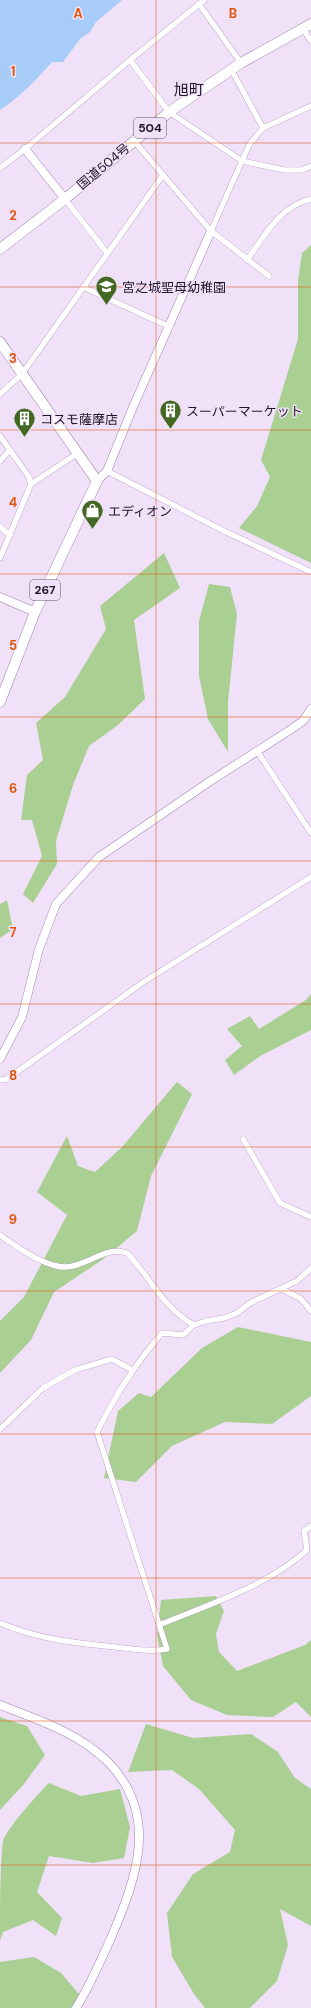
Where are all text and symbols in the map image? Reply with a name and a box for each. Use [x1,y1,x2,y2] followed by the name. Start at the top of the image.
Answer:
[73,5,83,22] text: A
[229,5,237,22] text: B
[11,63,15,80] text: 1
[174,80,204,100] district label: 旭町
[134,118,166,138] road number: 504
[73,139,133,193] street label: 国道504号
[9,207,17,224] text: 2
[93,274,119,307] school or university icon: 宮之城聖母幼稚園
[122,279,226,296] place label: 宮之城聖母幼稚園
[9,350,17,367] text: 3
[157,398,183,431] building icon: スーパーマーケット
[186,403,303,420] place label: スーパーマーケット
[12,406,38,439] building icon: コスモ薩摩店
[40,411,118,428] place label: コスモ薩摩店
[9,494,17,511] text: 4
[79,498,105,531] shop icon: エディオン
[108,503,172,520] place label: エディオン
[30,580,60,600] road number: 267
[9,637,17,654] text: 5
[9,780,17,797] text: 6
[10,924,17,941] text: 7
[9,1067,17,1084] text: 8
[9,1211,17,1228] text: 9

